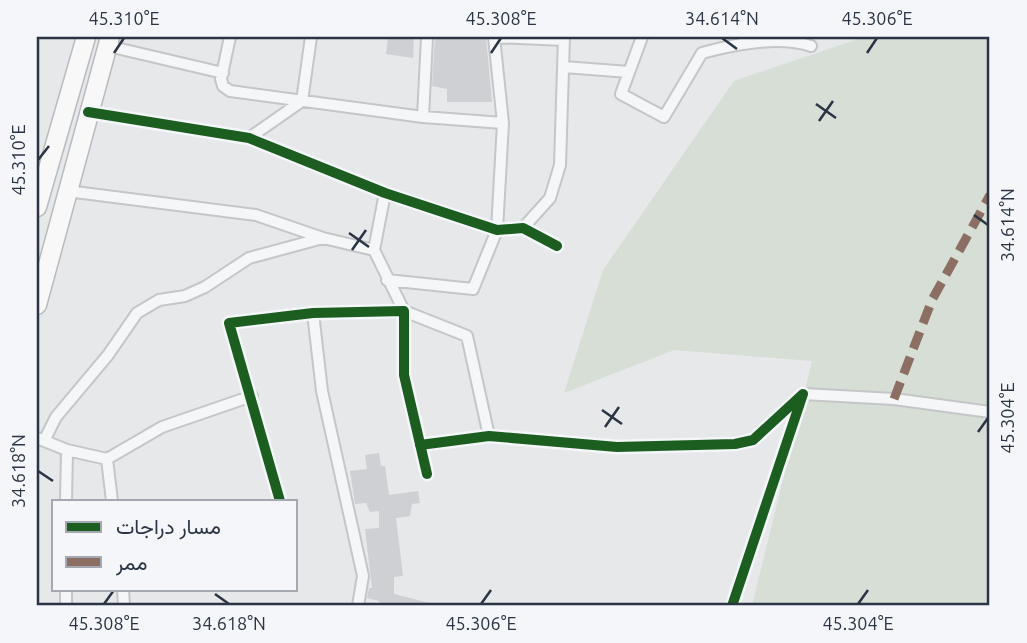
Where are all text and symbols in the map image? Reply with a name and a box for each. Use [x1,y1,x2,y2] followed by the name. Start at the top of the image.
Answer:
[88,8,160,28] text: 45.310°E
[465,8,537,28] text: 45.308°E
[685,8,759,28] text: 34.614°N
[841,8,913,28] text: 45.306°E
[8,124,28,196] text: 45.310°E
[997,188,1017,262] text: 34.614°N
[997,382,1017,454] text: 45.304°E
[8,434,28,508] text: 34.618°N
[52,500,298,590] legend
[116,514,221,540] text: مسار دراجات
[115,550,147,576] text: ممر
[68,613,140,633] text: 45.308°E
[192,613,266,633] text: 34.618°N
[445,613,517,633] text: 45.306°E
[822,613,894,633] text: 45.304°E

